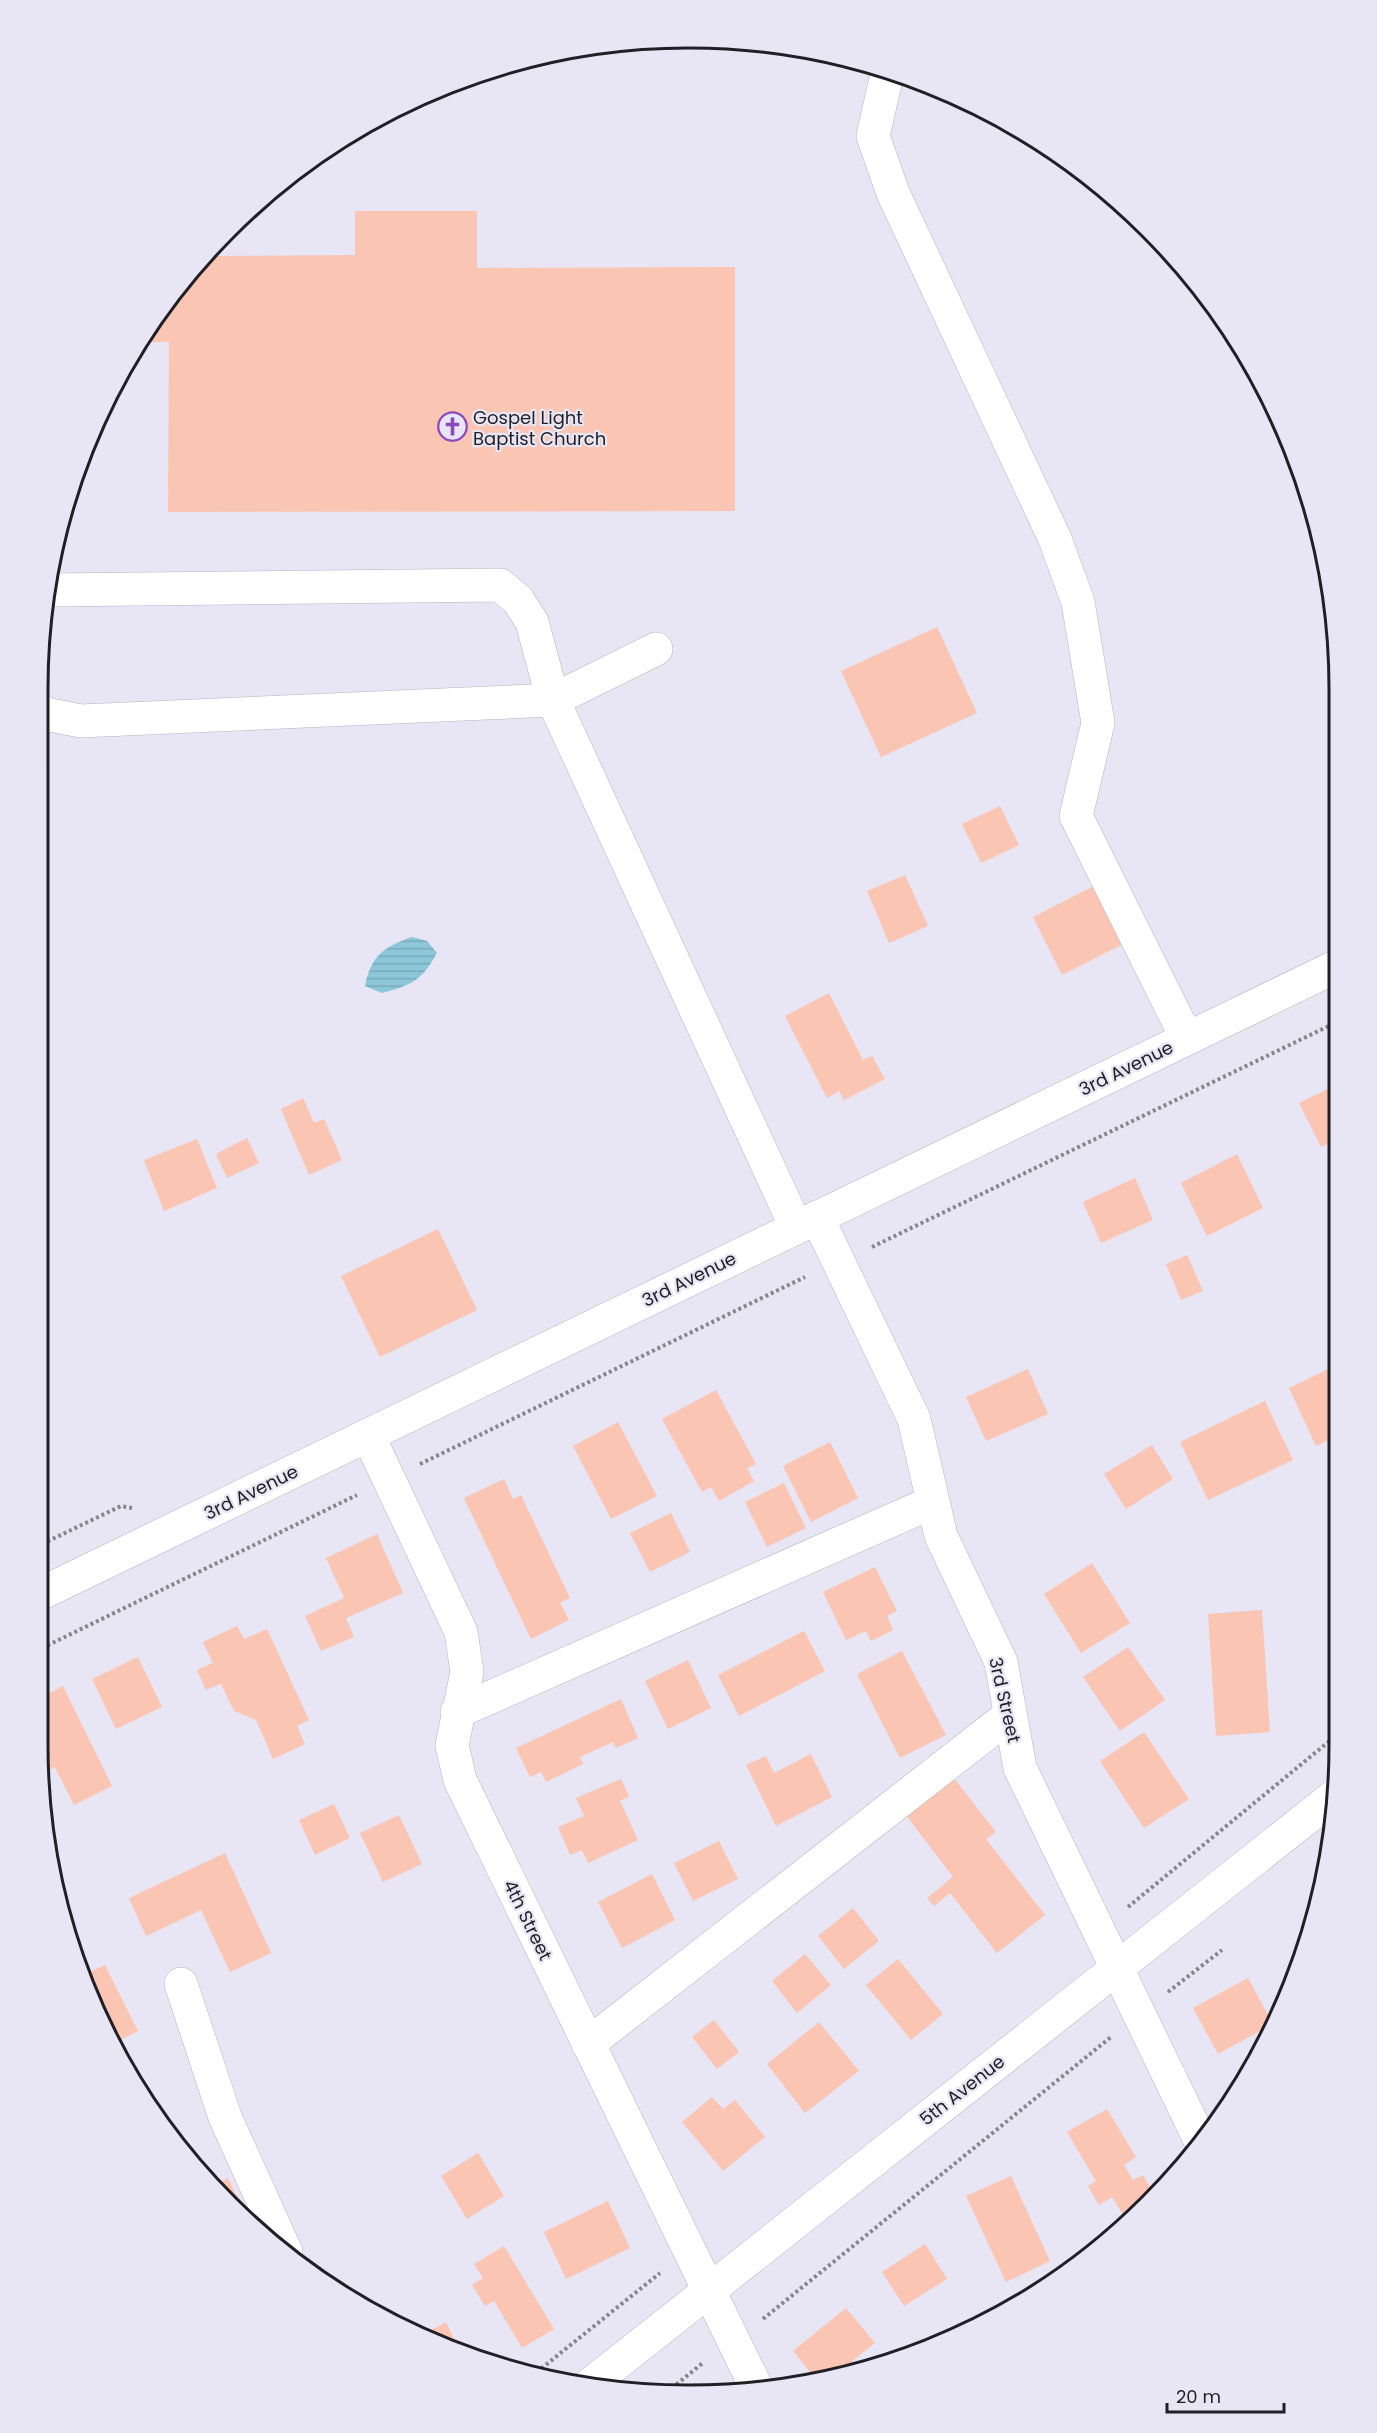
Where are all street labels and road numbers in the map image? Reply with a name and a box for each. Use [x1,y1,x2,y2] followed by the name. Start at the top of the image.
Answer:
[1075,1034,1177,1102] street label: 3rd Avenue
[638,1245,740,1313] street label: 3rd Avenue
[200,1458,302,1526] street label: 3rd Avenue
[983,1655,1027,1745] street label: 3rd Street
[498,1875,558,1965] street label: 4th Street
[914,2049,1010,2131] street label: 5th Avenue

